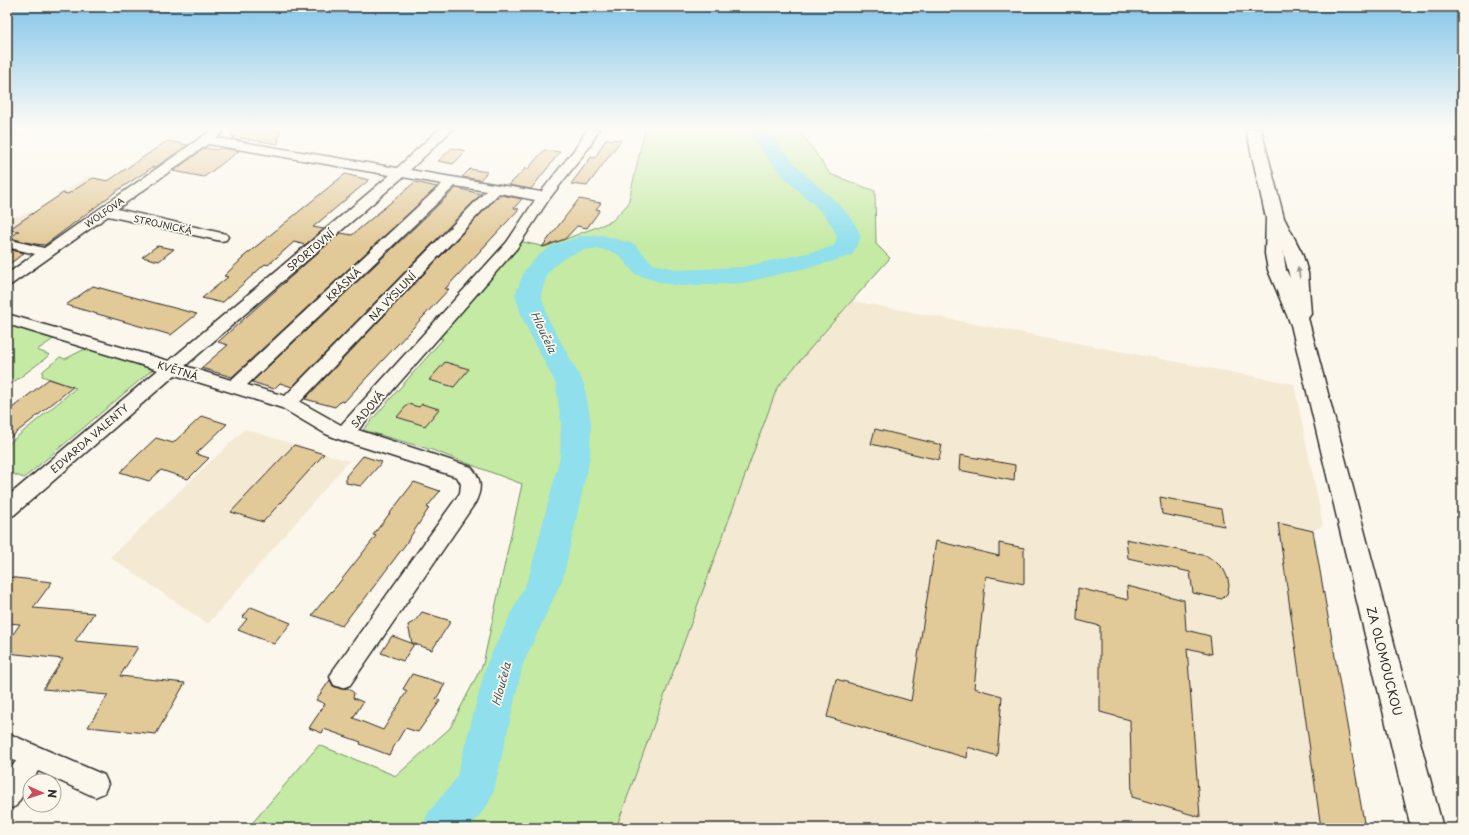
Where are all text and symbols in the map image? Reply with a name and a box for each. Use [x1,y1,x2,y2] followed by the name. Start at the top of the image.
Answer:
[81,193,127,231] street label: WOLFOVA
[132,211,194,237] street label: STROJNICKÁ
[283,225,337,274] street label: SPORTOVNÍ
[322,264,364,304] street label: KRÁSNÁ
[1295,267,1301,279] one-way arrow
[365,268,419,324] street label: NA VÝSLUNÍ
[527,308,562,357] water label: Hloučela
[156,357,201,383] street label: KVĚTNÁ
[347,387,387,431] street label: SADOVÁ
[47,399,132,476] street label: EDVARDA VALENTY
[1363,605,1407,717] street label: ZA OLOMOUCKOU
[487,659,515,708] water label: Hloučela
[22,773,62,813] north arrow
[44,789,61,799] text: N

